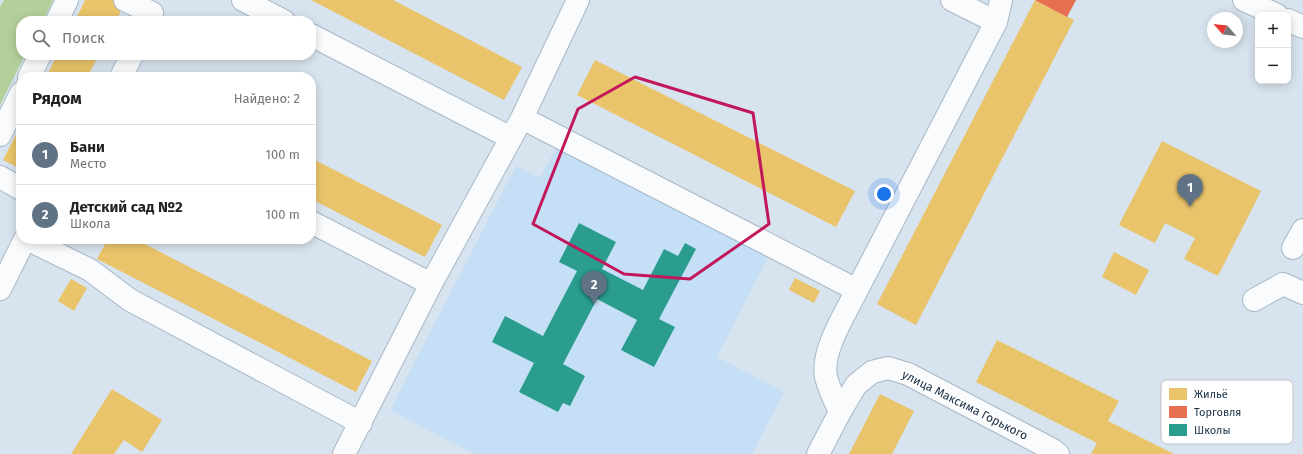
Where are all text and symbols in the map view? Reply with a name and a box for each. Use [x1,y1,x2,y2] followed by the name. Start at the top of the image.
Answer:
[1207,12,1243,48] north arrow
[1255,12,1291,84] map controls
[1255,12,1291,48] button: +
[16,16,316,60] search box
[30,27,52,49] icon: search
[62,29,105,47] text: Поиск
[1255,48,1291,84] button: −
[32,88,82,109] text: Рядом
[234,91,300,106] text: Найдено: 2
[70,138,105,156] text: Бани
[42,147,48,162] text: 1
[265,147,300,162] text: 100 m
[70,156,107,171] text: Место
[1177,174,1203,207] pin: 1
[874,184,894,204] your location
[70,198,183,216] text: Детский сад №2
[42,207,48,222] text: 2
[265,207,300,222] text: 100 m
[70,216,111,231] text: Школа
[581,271,607,304] pin: 2
[900,367,1030,443] street label: улица Максима Горького
[1161,380,1293,444] legend
[1194,388,1228,401] text: Жильё
[1194,406,1241,419] text: Торговля
[1194,424,1231,437] text: Школы

